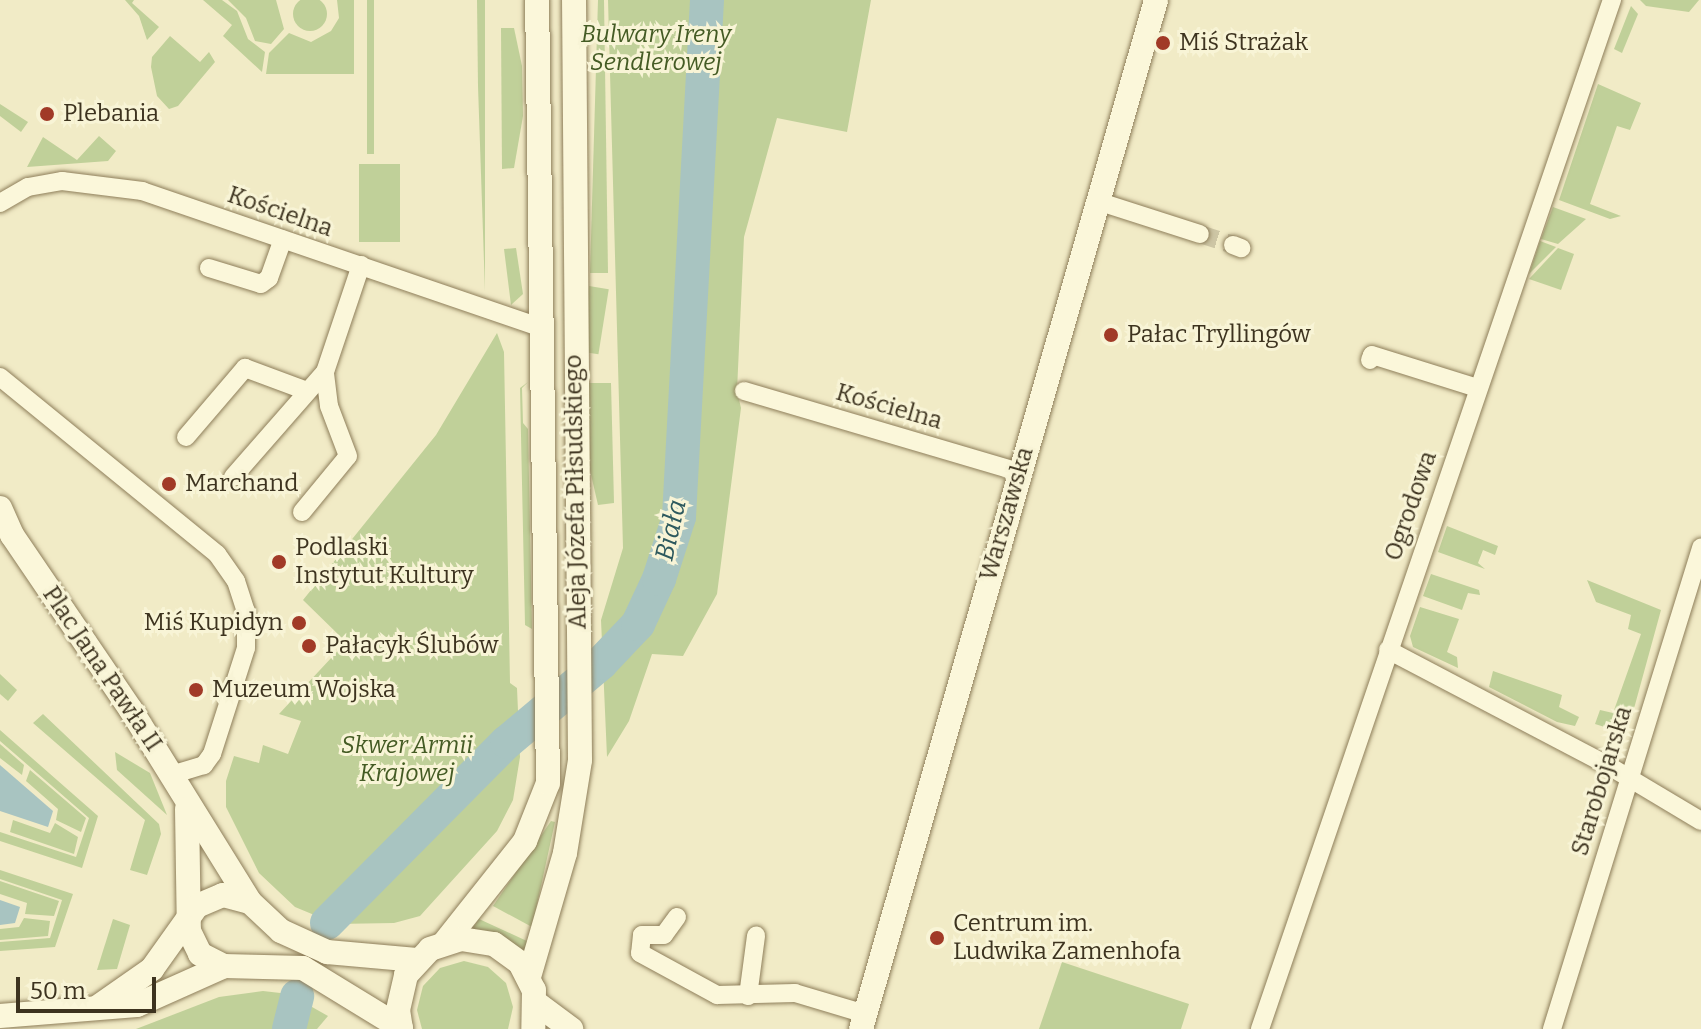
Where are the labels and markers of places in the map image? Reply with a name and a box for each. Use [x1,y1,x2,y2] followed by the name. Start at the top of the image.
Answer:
[1179,29,1308,57] place label: Miś Strażak
[1154,34,1172,52] marker: Miś Strażak
[63,100,159,128] place label: Plebania
[38,105,56,123] marker: Plebania
[1127,321,1311,349] place label: Pałac Tryllingów
[1102,326,1120,344] marker: Pałac Tryllingów
[185,470,299,498] place label: Marchand
[160,475,178,493] marker: Marchand
[295,534,474,590] place label: Podlaski Instytut Kultury
[270,553,288,571] marker: Podlaski Instytut Kultury
[144,609,283,637] place label: Miś Kupidyn
[290,614,308,632] marker: Miś Kupidyn
[325,632,498,660] place label: Pałacyk Ślubów
[300,637,318,655] marker: Pałacyk Ślubów
[212,676,396,704] place label: Muzeum Wojska
[187,681,205,699] marker: Muzeum Wojska
[953,910,1181,966] place label: Centrum im. Ludwika Zamenhofa
[928,929,946,947] marker: Centrum im. Ludwika Zamenhofa

